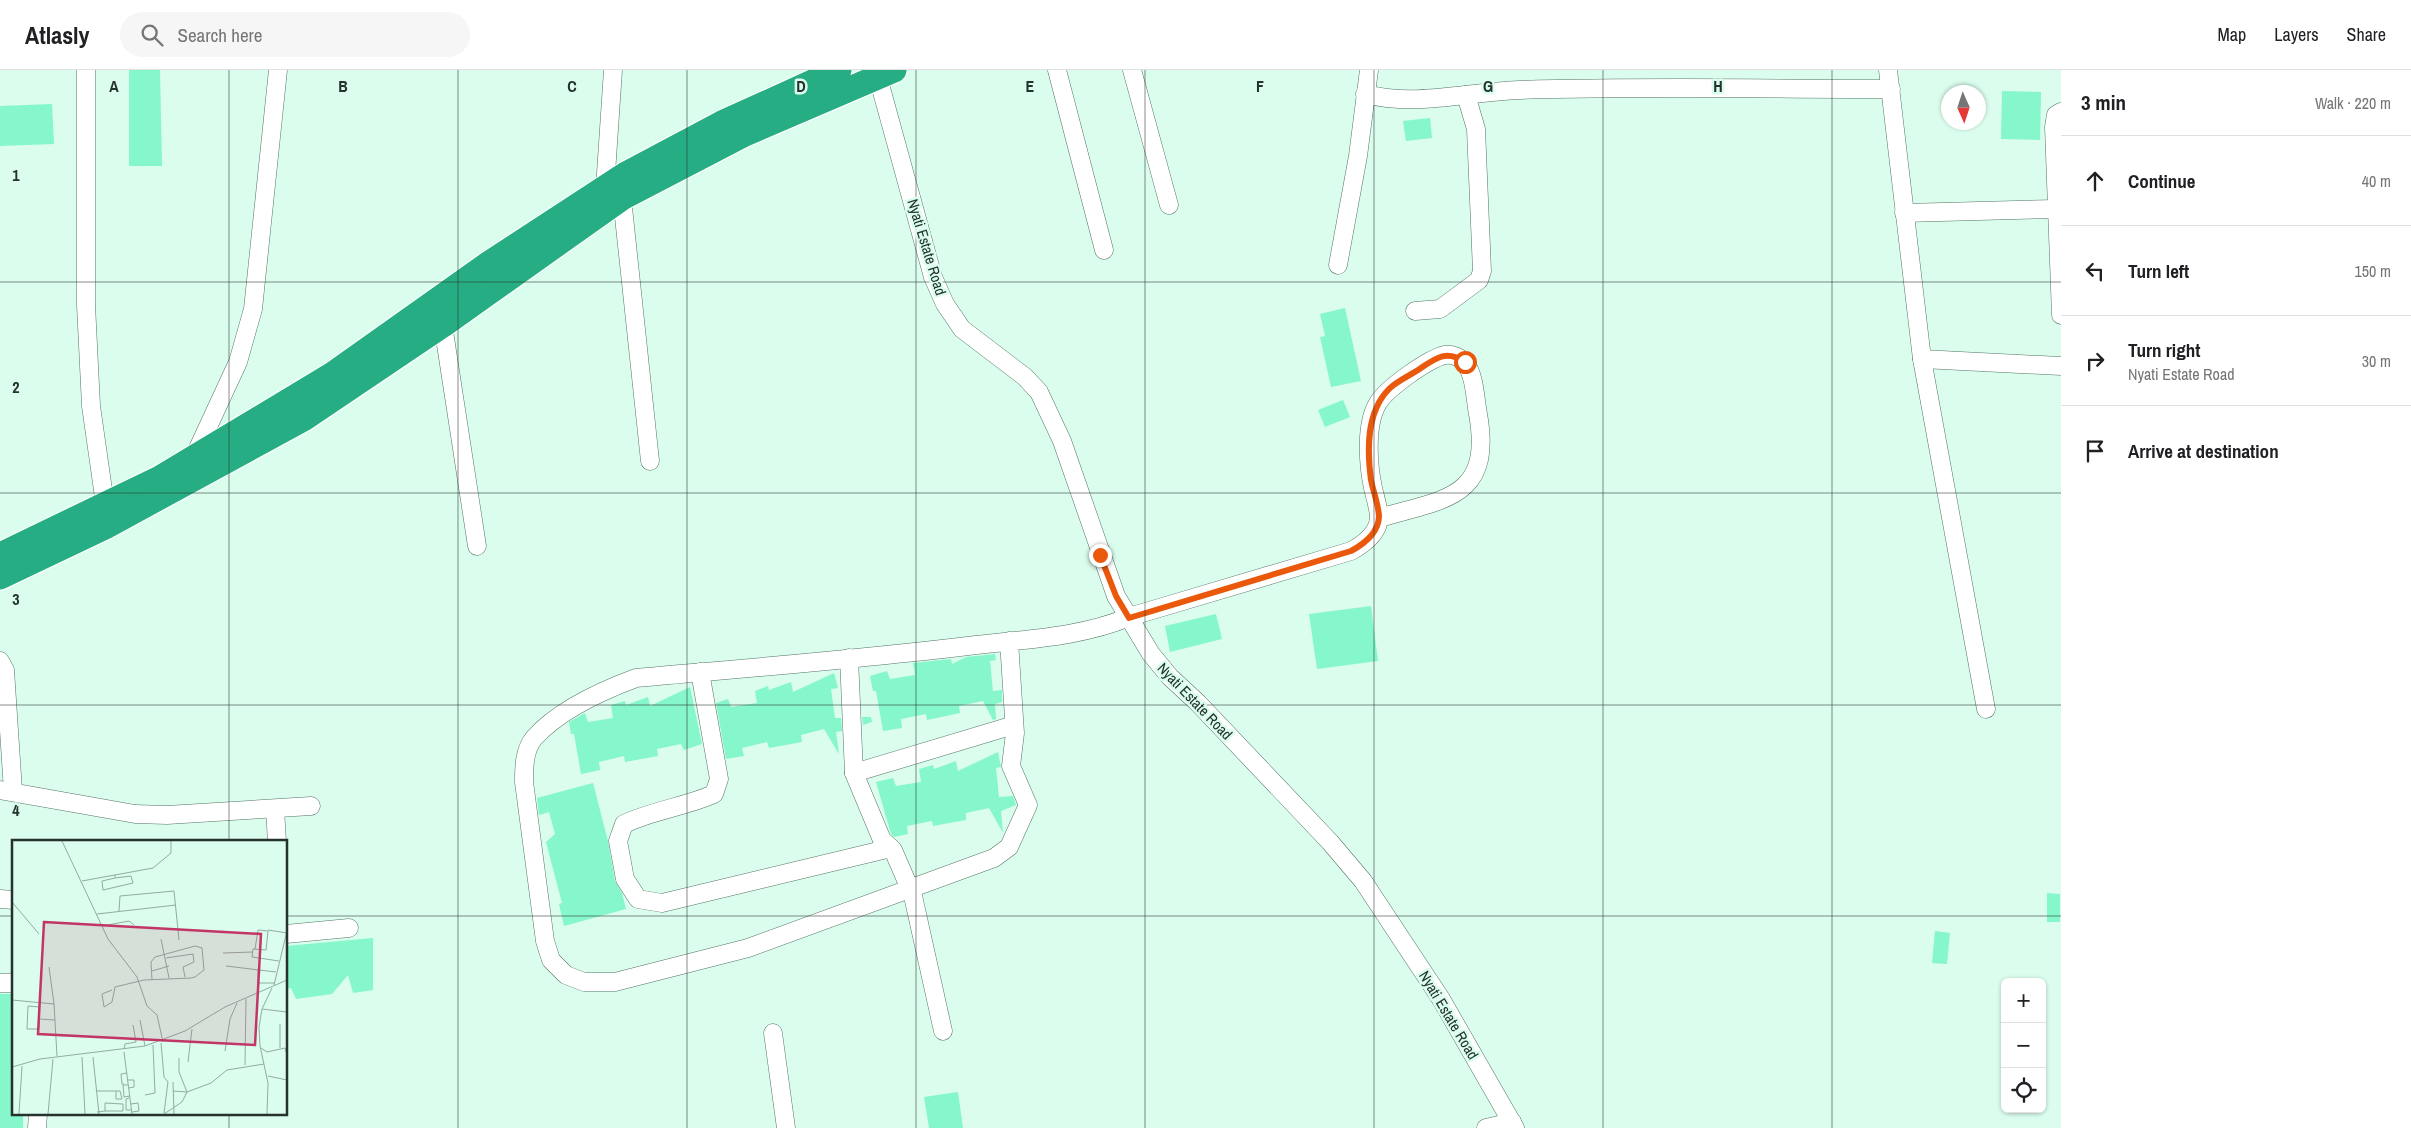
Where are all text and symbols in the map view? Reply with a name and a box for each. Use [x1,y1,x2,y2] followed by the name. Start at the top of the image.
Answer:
[120,12,470,57] search box
[25,19,90,51] text: Atlasly
[138,21,166,49] icon: search
[178,22,262,48] text: Search here
[2218,22,2246,47] text: Map
[2274,22,2319,47] text: Layers
[2347,22,2386,47] text: Share
[109,75,119,97] text: A
[338,75,348,97] text: B
[567,75,577,97] text: C
[796,75,806,97] text: D
[1026,75,1035,97] text: E
[1256,75,1264,97] text: F
[1483,75,1493,97] text: G
[1713,75,1723,97] text: H
[1941,85,1986,130] north arrow
[2081,88,2126,117] text: 3 min
[2315,92,2391,114] text: Walk · 220 m
[12,164,20,186] text: 1
[2081,167,2109,195] icon: ahead
[2128,168,2196,194] text: Continue
[2362,170,2391,192] text: 40 m
[902,196,952,298] street label: Nyati Estate Road
[2081,257,2109,285] icon: left
[2128,258,2189,284] text: Turn left
[2355,260,2391,282] text: 150 m
[2128,337,2200,363] text: Turn right
[2081,347,2109,375] icon: right
[2362,350,2391,372] text: 30 m
[1454,351,1477,374] route start
[2128,363,2234,385] text: Nyati Estate Road
[12,376,20,398] text: 2
[2081,437,2109,465] icon: arrive
[2128,438,2279,464] text: Arrive at destination
[1089,544,1112,567] route end
[12,588,20,610] text: 3
[1153,658,1237,744] street label: Nyati Estate Road
[12,799,20,821] text: 4
[12,840,288,1116] inset map
[1414,967,1484,1063] street label: Nyati Estate Road
[2001,978,2046,1113] map controls
[2001,978,2046,1023] button: +
[2001,1023,2046,1068] button: −
[2001,1068,2046,1113] button: locate

